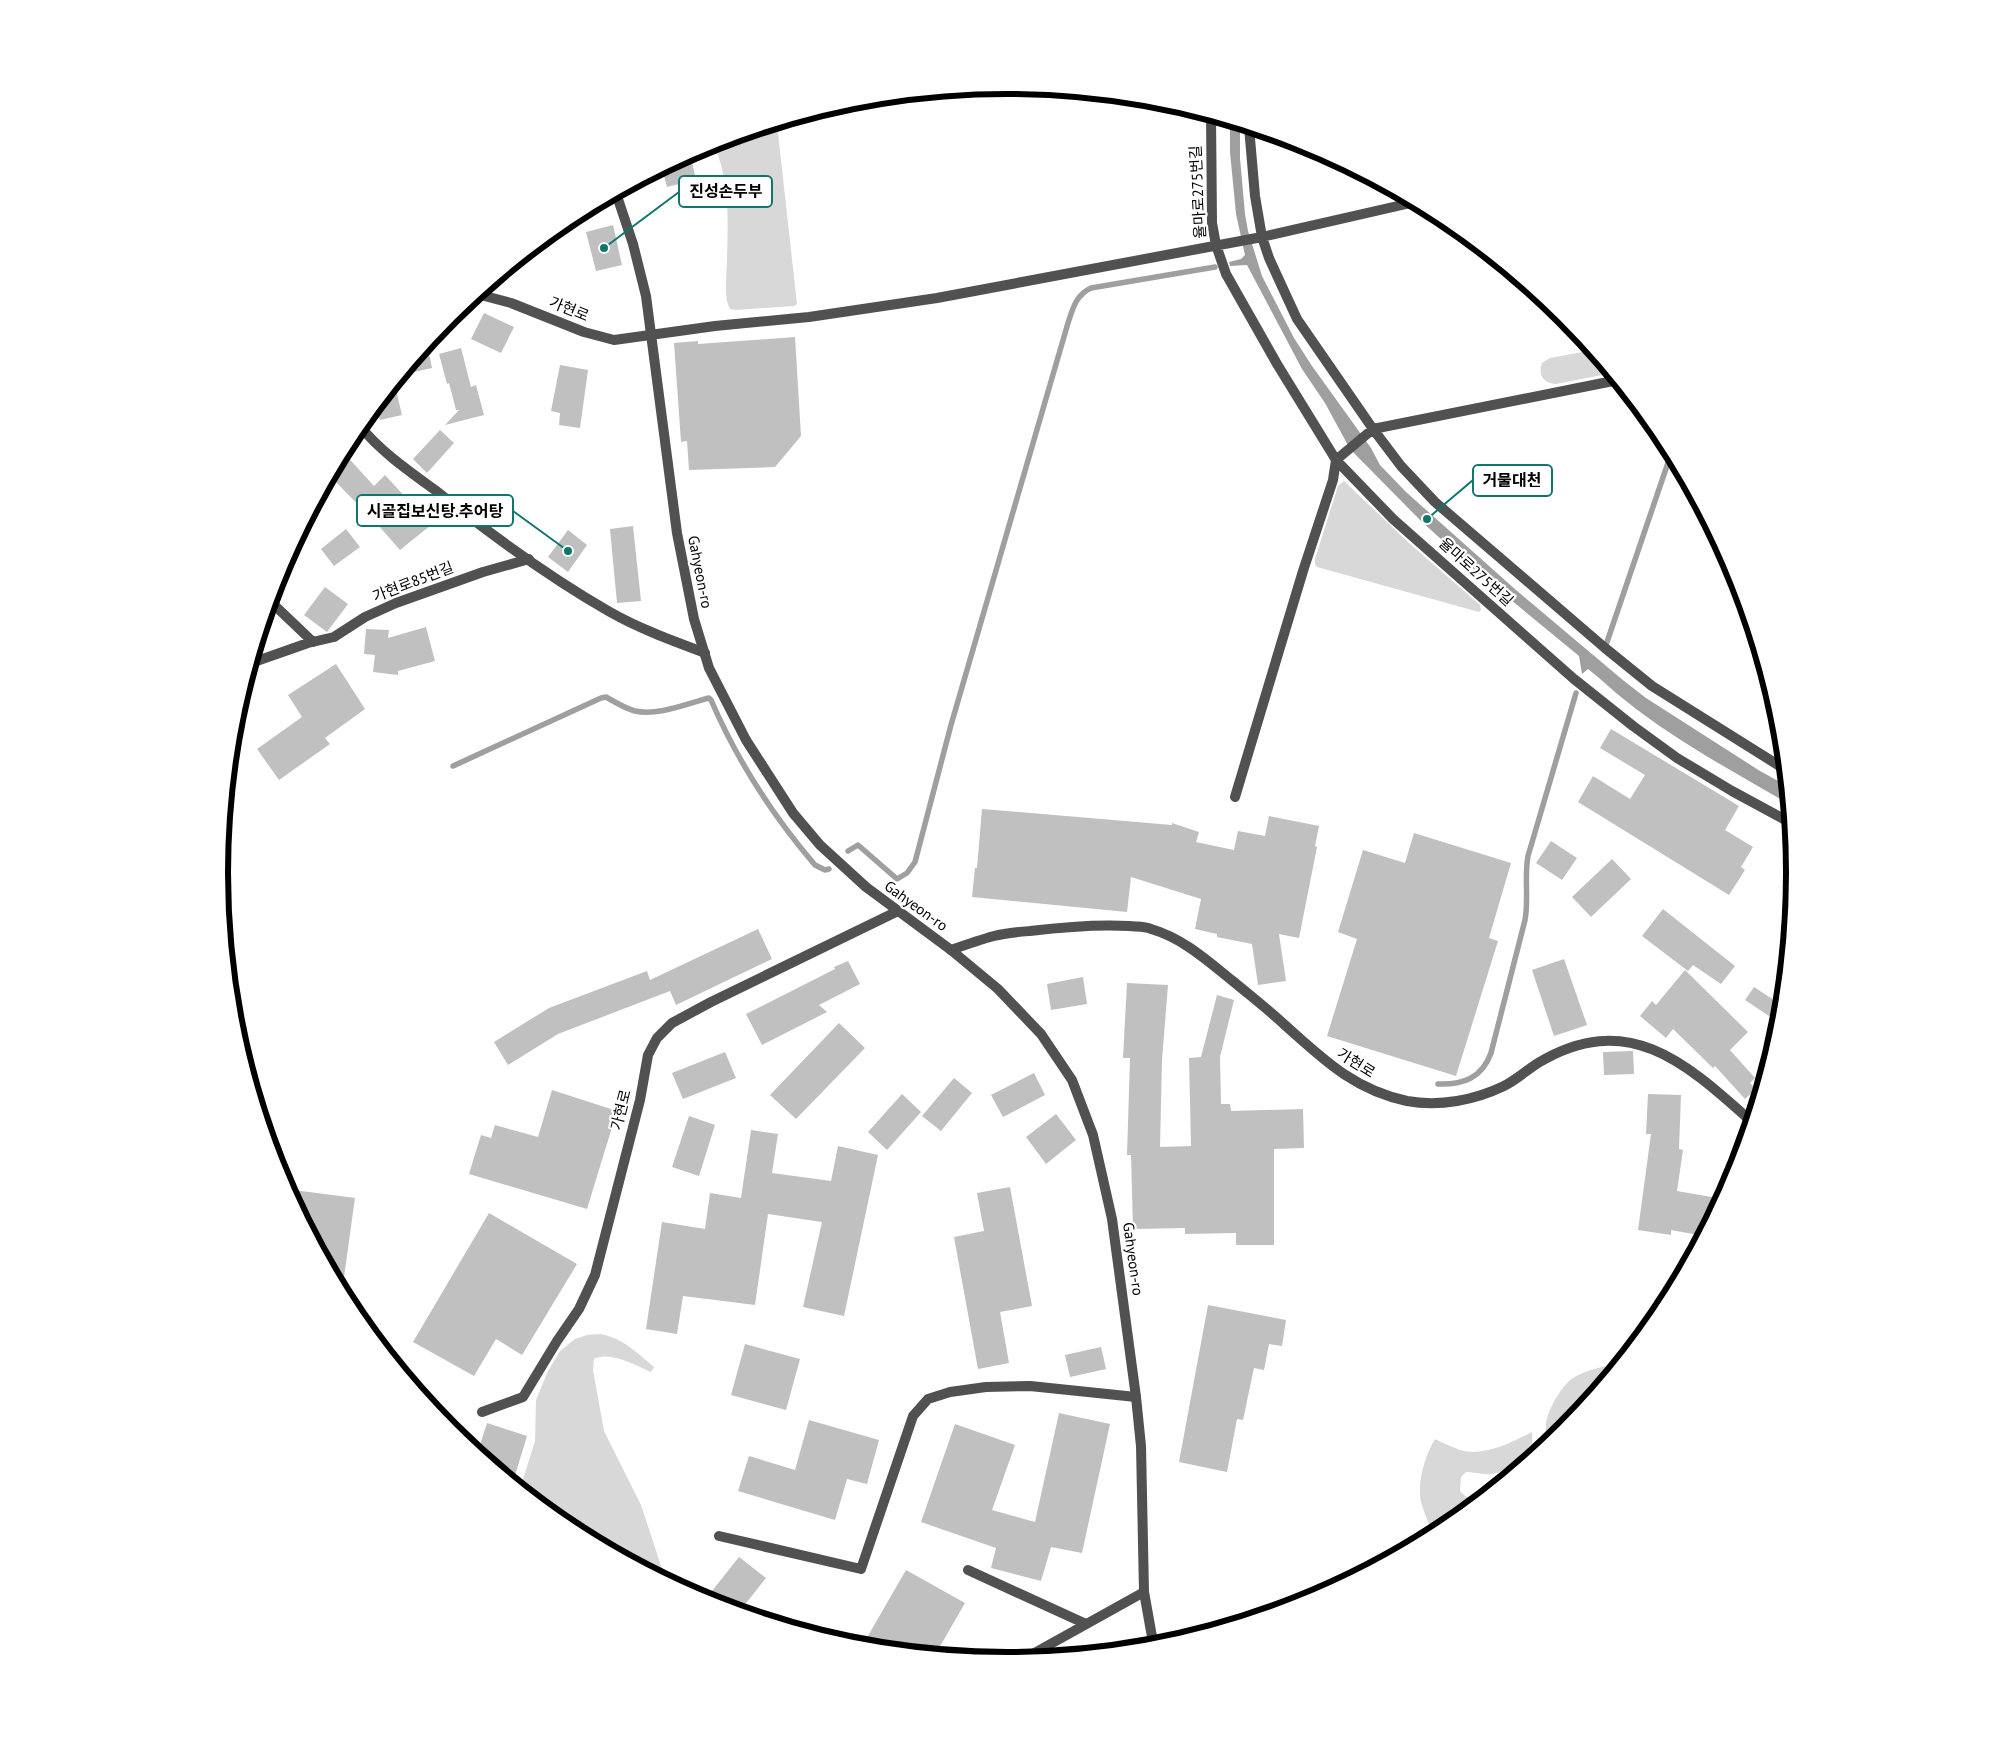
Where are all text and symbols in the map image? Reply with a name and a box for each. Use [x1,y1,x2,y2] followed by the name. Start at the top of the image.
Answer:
[1186,145,1209,239] street label: 율마로275번길
[679,176,772,207] callout: 진성손두부
[689,181,763,201] text: 진성손두부
[546,292,592,325] street label: 가현로
[1473,465,1552,496] callout: 거물대천
[1483,470,1541,490] text: 거물대천
[357,495,513,526] callout: 시골집보신탕.추어탕
[367,501,503,521] text: 시골집보신탕.추어탕
[1435,533,1517,610] street label: 율마로275번길
[684,534,717,610] street label: Gahyeon-ro
[370,557,456,606] street label: 가현로85번길
[881,876,952,935] street label: Gahyeon-ro
[1334,1044,1379,1082] street label: 가현로
[606,1087,635,1132] street label: 가현로
[1119,1221,1148,1297] street label: Gahyeon-ro

